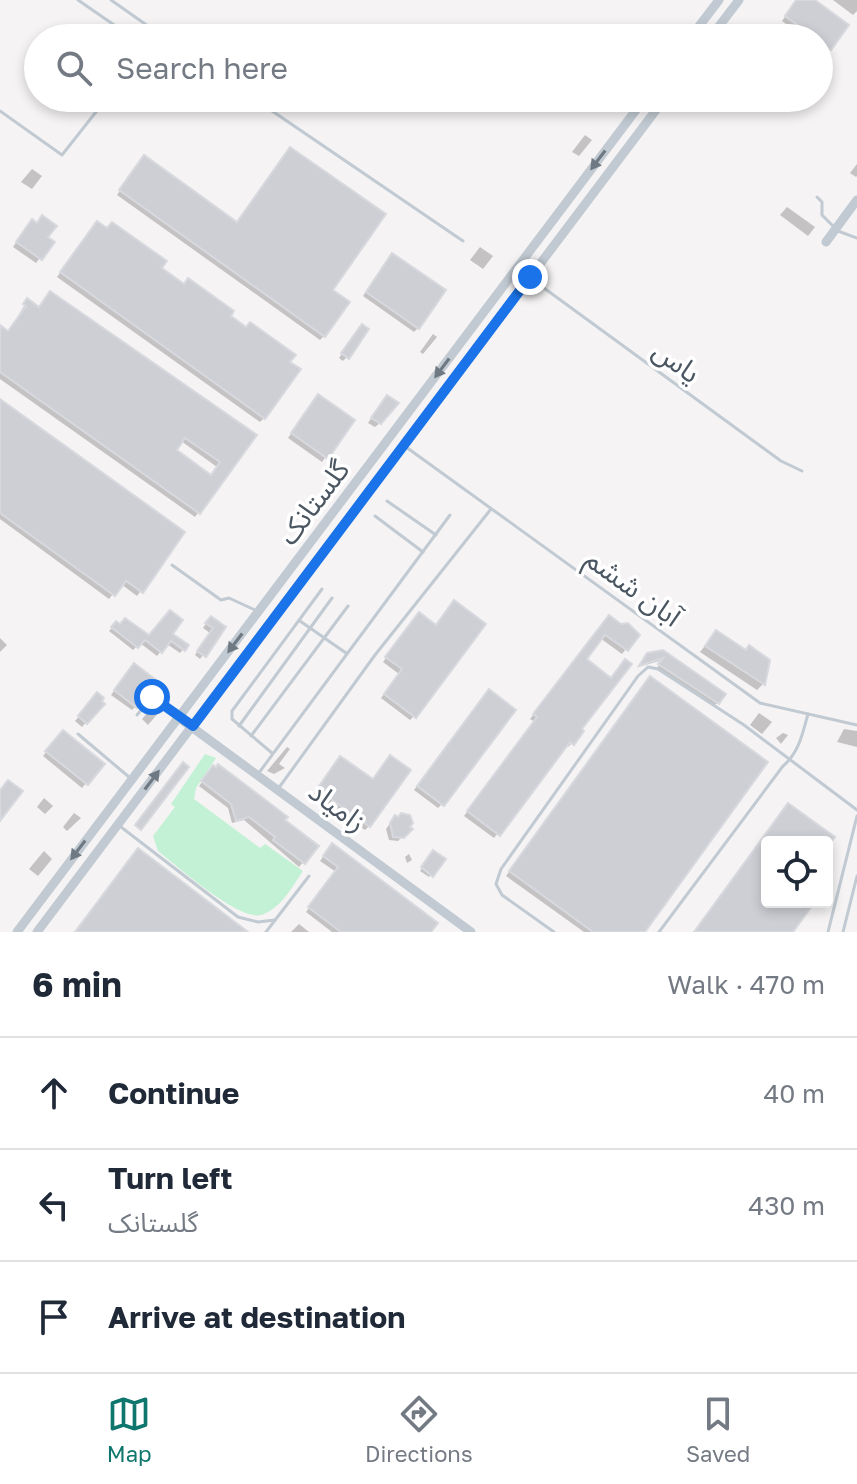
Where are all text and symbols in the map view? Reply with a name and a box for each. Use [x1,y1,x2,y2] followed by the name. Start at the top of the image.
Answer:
[24,24,833,112] search box
[52,46,96,90] icon: search
[116,50,288,86] text: Search here
[591,150,607,170] one-way arrow
[512,259,548,295] route end
[646,333,707,390] street label: یاس
[434,358,450,378] one-way arrow
[271,453,356,551] street label: گلستانک
[576,541,690,639] street label: آبان ششم
[227,632,243,653] one-way arrow
[134,679,170,715] route start
[143,770,159,790] one-way arrow
[302,774,373,839] street label: زامیاد
[761,836,833,908] map controls
[761,836,833,908] button: locate
[71,840,87,860] one-way arrow
[32,964,122,1004] text: 6 min
[667,969,825,1000] text: Walk · 470 m
[32,1071,76,1115] icon: ahead
[108,1075,239,1111] text: Continue
[764,1078,825,1109] text: 40 m
[108,1160,233,1196] text: Turn left
[32,1183,76,1227] icon: left
[748,1190,825,1221] text: 430 m
[108,1207,198,1238] text: گلستانک
[32,1295,76,1339] icon: arrive
[108,1299,405,1335] text: Arrive at destination
[107,1392,152,1467] tab: Map
[365,1392,473,1467] tab: Directions
[686,1392,750,1467] tab: Saved

